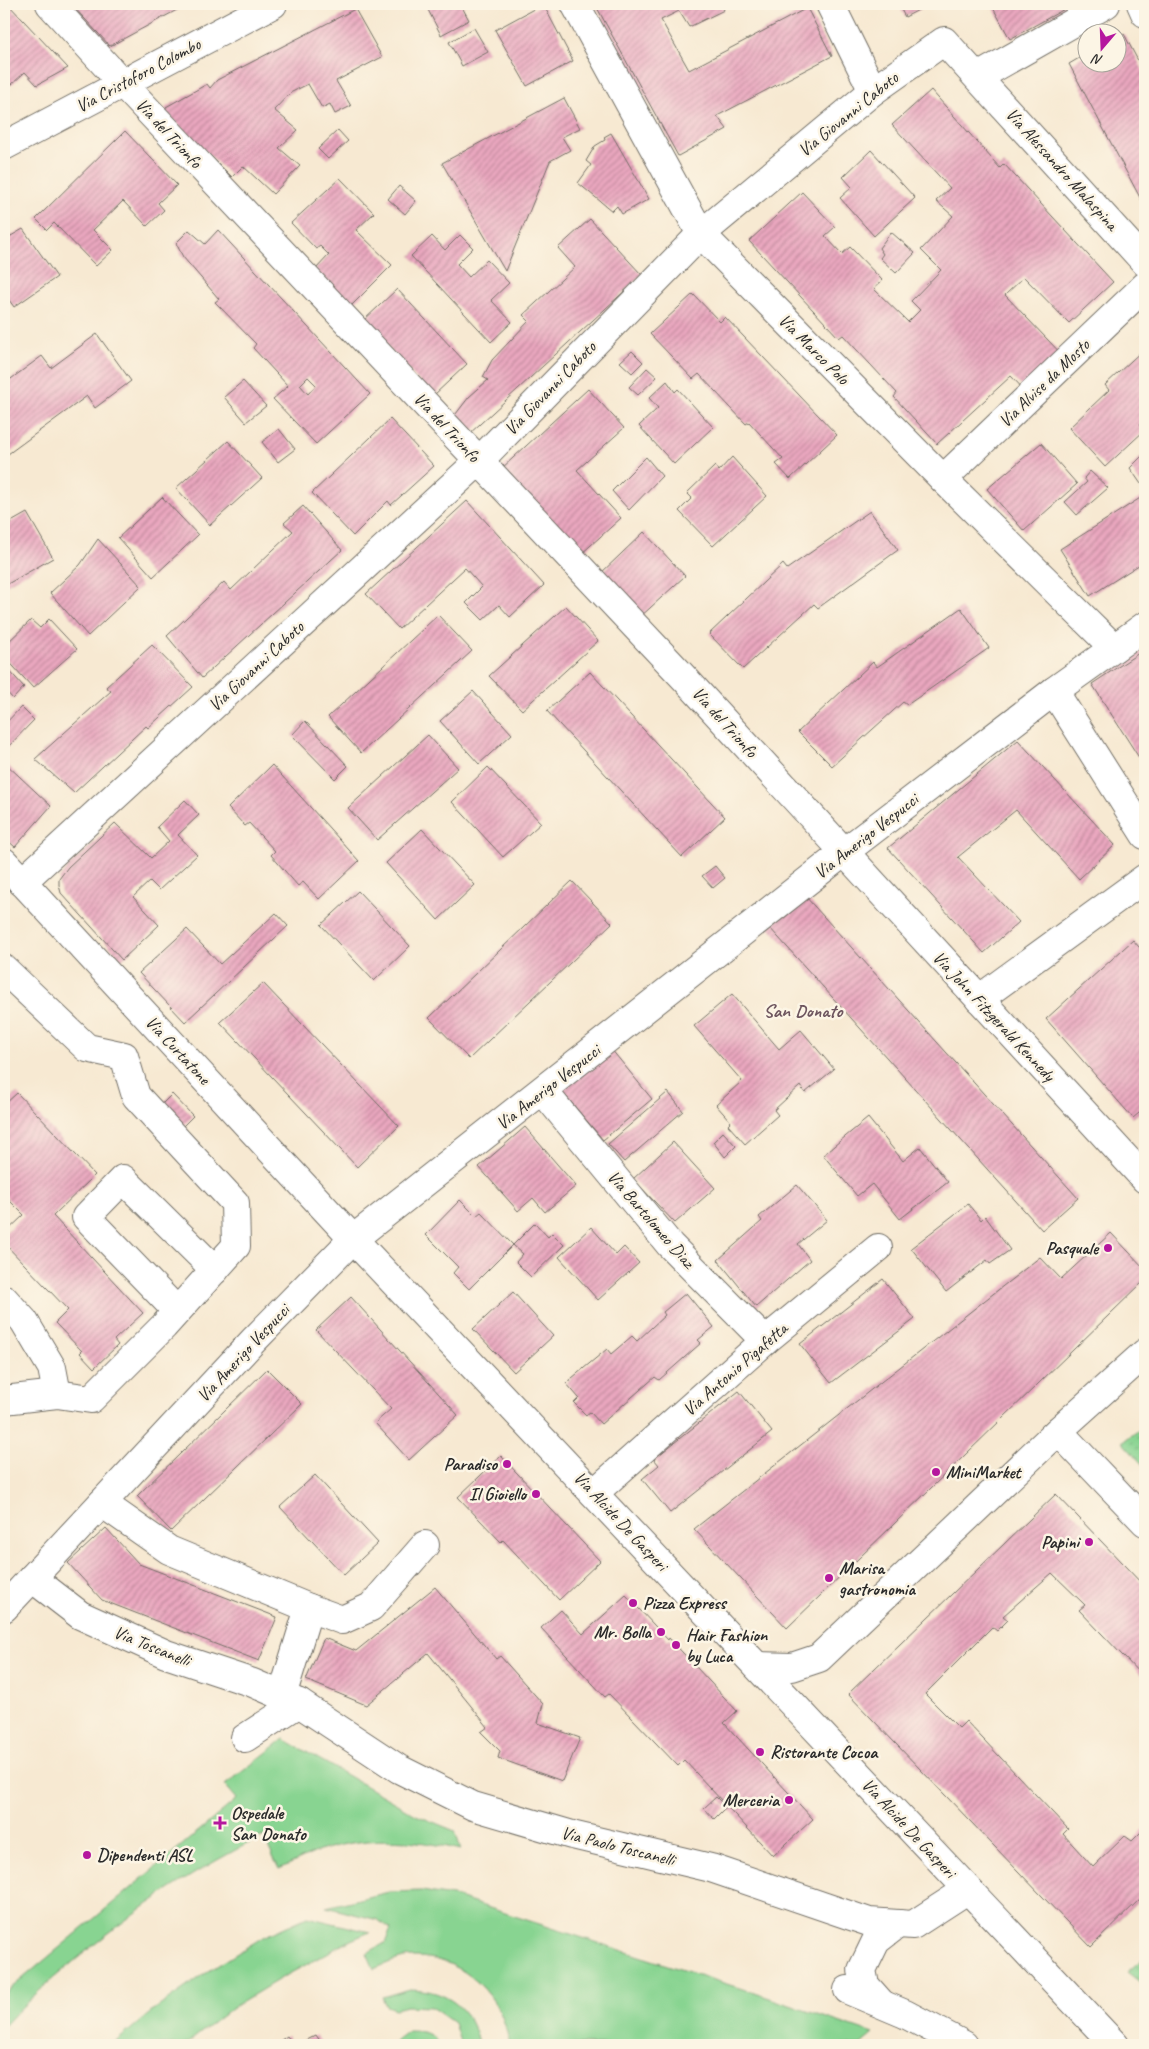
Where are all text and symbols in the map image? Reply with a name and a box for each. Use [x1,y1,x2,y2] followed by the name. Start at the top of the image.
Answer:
[1076,22,1126,72] north arrow
[72,32,206,117] street label: Via Cristoforo Colombo
[1089,50,1105,69] text: N
[793,66,904,161] street label: Via Giovanni Caboto
[131,94,208,174] street label: Via del Trionfo
[1001,103,1124,236] street label: Via Alessandro Malaspina
[774,309,855,390] street label: Via Marco Polo
[994,333,1095,432] street label: Via Alvise da Mosto
[500,335,602,440] street label: Via Giovanni Caboto
[409,388,486,468] street label: Via del Trionfo
[204,615,309,716] street label: Via Giovanni Caboto
[688,682,763,763] street label: Via del Trionfo
[810,787,924,883] street label: Via Amerigo Vespucci
[928,946,1061,1087] street label: Via John Fitzgerald Kennedy
[764,999,844,1023] district label: San Donato
[141,1011,216,1090] street label: Via Curtatone
[492,1038,606,1134] street label: Via Amerigo Vespucci
[603,1166,701,1274] street label: Via Bartolomeo Diaz
[1046,1237,1100,1259] place label: Pasquale
[1102,1242,1114,1254] marker: Pasquale
[192,1298,296,1407] street label: Via Amerigo Vespucci
[678,1316,793,1420] street label: Via Antonio Pigafetta
[444,1453,498,1475] place label: Paradiso
[501,1458,513,1470] marker: Paradiso
[946,1461,1023,1483] place label: MiniMarket
[930,1466,942,1478] marker: MiniMarket
[569,1467,675,1577] street label: Via Alcide De Gasperi
[469,1483,527,1505] place label: Il Gioiello
[530,1488,542,1500] marker: Il Gioiello
[1041,1531,1081,1553] place label: Papini
[1083,1536,1095,1548] marker: Papini
[839,1557,916,1600] place label: Marisa gastronomia
[823,1572,835,1584] marker: Marisa gastronomia
[643,1592,728,1614] place label: Pizza Express
[627,1597,639,1609] marker: Pizza Express
[111,1621,196,1672] street label: Via Toscanelli
[594,1621,653,1643] place label: Mr. Bolla
[686,1624,768,1667] place label: Hair Fashion by Luca
[655,1626,667,1638] marker: Mr. Bolla
[670,1639,682,1651] marker: Hair Fashion by Luca
[770,1741,879,1763] place label: Ristorante Cocoa
[754,1746,766,1758] marker: Ristorante Cocoa
[857,1774,963,1884] street label: Via Alcide De Gasperi
[723,1789,781,1811] place label: Merceria
[783,1794,795,1806] marker: Merceria
[231,1802,307,1845] place label: Ospedale San Donato
[213,1816,227,1830] marker: Ospedale San Donato
[559,1821,680,1871] street label: Via Paolo Toscanelli
[97,1844,193,1866] place label: Dipendenti ASL
[81,1849,93,1861] marker: Dipendenti ASL

